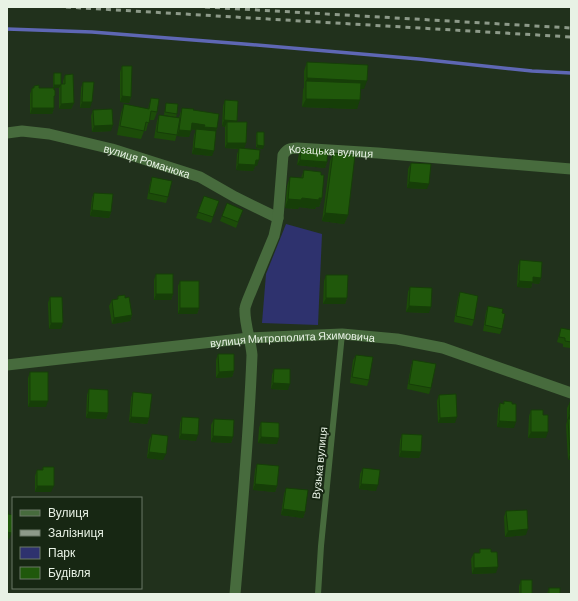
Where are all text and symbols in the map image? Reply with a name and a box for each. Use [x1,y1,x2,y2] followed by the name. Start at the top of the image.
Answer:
[103,141,193,180] street label: вулиця Романюка
[287,141,374,159] street label: Козацька вулиця
[209,327,376,349] street label: вулиця Митрополита Яхимовича
[309,426,329,500] street label: Вузька вулиця
[12,497,142,589] legend
[48,505,89,520] text: Вулиця
[48,525,104,540] text: Залізниця
[48,545,76,560] text: Парк
[48,565,90,580] text: Будівля

